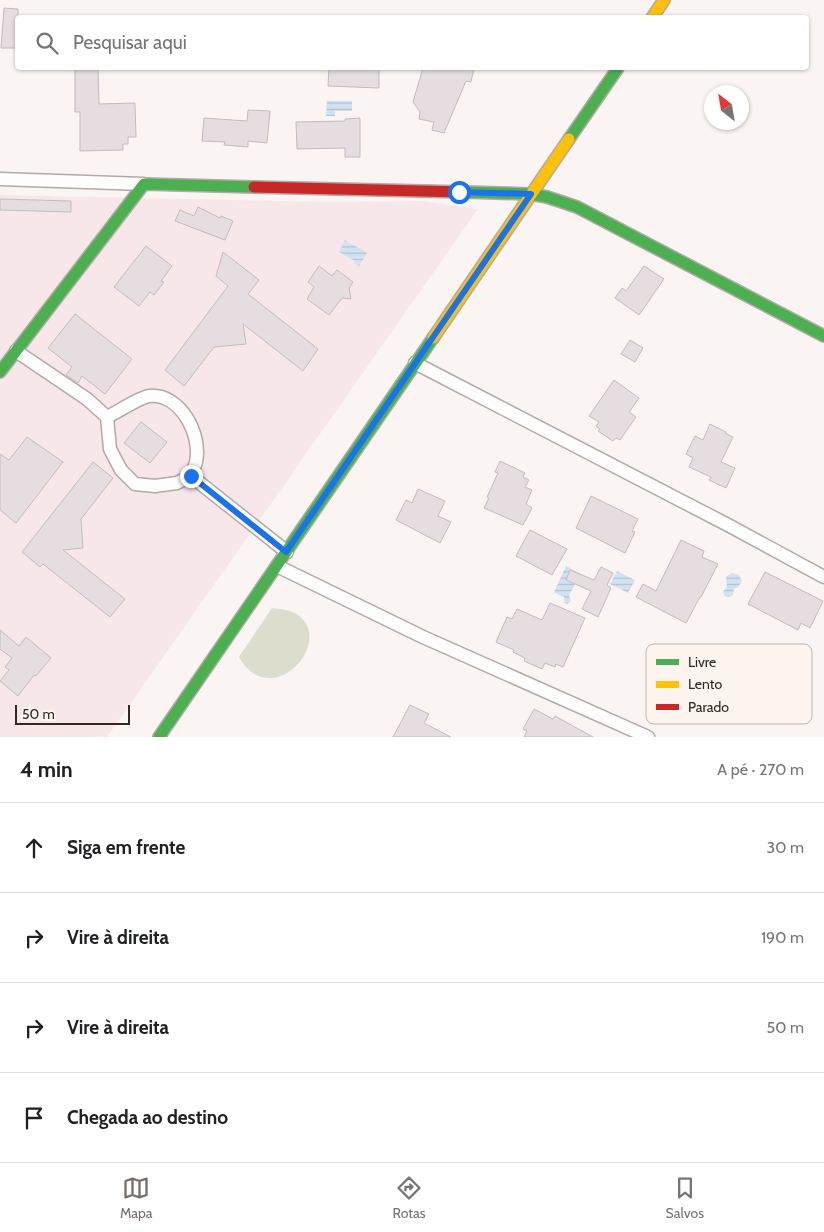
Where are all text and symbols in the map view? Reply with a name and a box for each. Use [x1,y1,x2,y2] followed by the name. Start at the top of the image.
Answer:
[15,15,809,70] search box
[33,29,61,57] icon: search
[73,31,187,54] text: Pesquisar aqui
[704,85,749,130] north arrow
[448,181,471,204] route start
[180,465,203,488] route end
[646,644,812,724] legend
[688,653,716,671] text: Livre
[688,675,722,693] text: Lento
[688,698,729,716] text: Parado
[15,702,130,725] scale bar
[22,705,55,723] text: 50 m
[20,757,73,782] text: 4 min
[717,760,804,779] text: A pé · 270 m
[20,834,48,862] icon: ahead
[67,836,185,859] text: Siga em frente
[767,838,804,857] text: 30 m
[20,924,48,952] icon: right
[67,926,169,949] text: Vire à direita
[761,928,804,947] text: 190 m
[20,1014,48,1042] icon: right
[67,1016,169,1039] text: Vire à direita
[767,1018,804,1037] text: 50 m
[20,1104,48,1132] icon: arrive
[67,1106,228,1129] text: Chegada ao destino
[120,1174,153,1222] tab: Mapa
[393,1174,426,1222] tab: Rotas
[666,1174,704,1222] tab: Salvos

